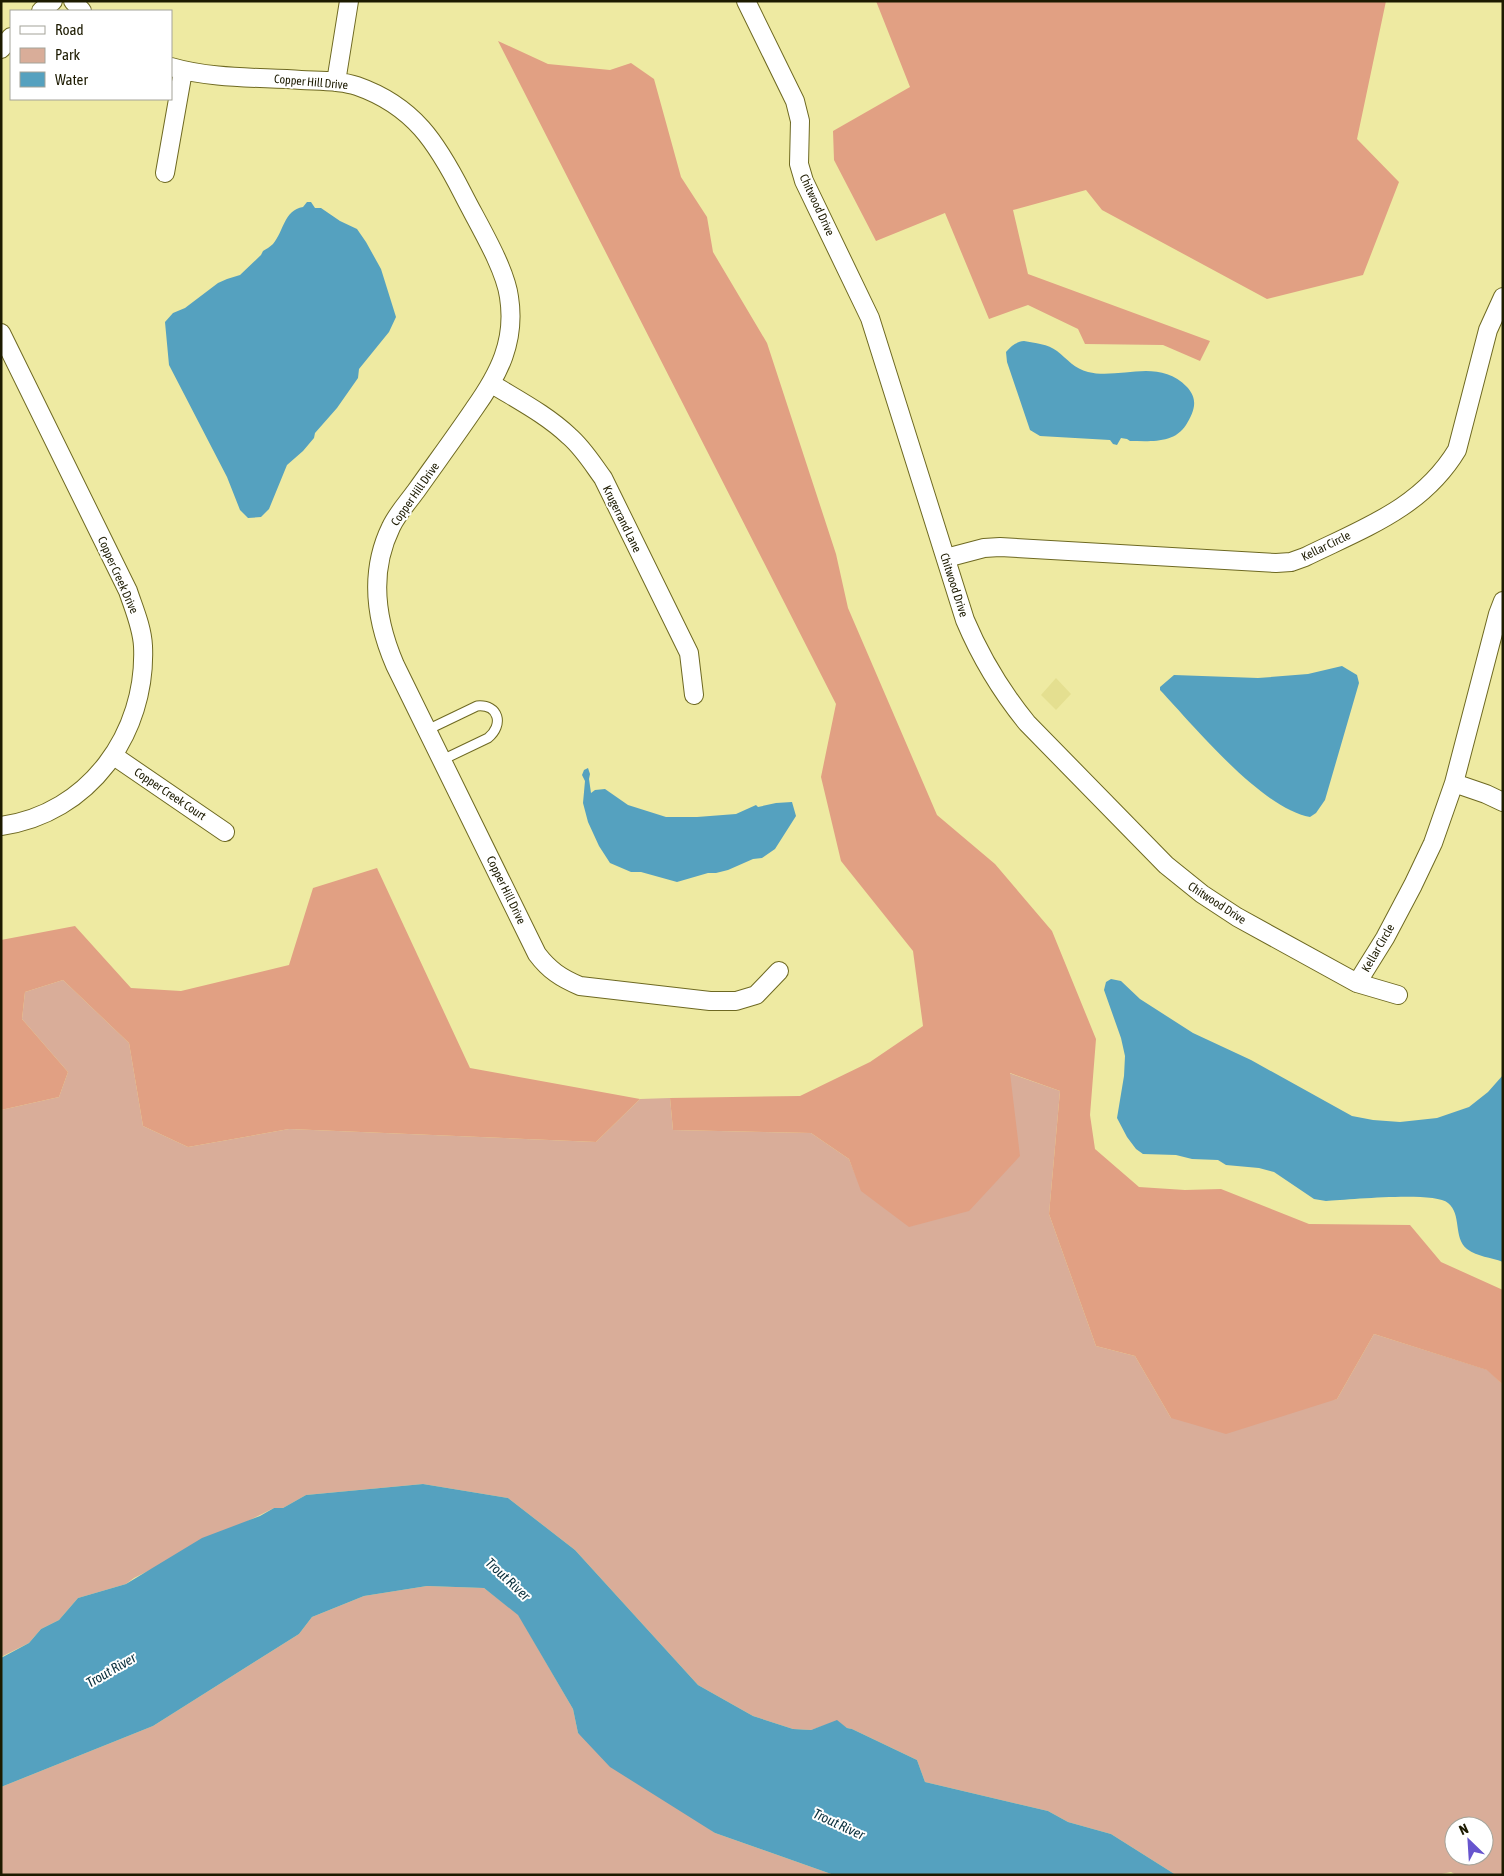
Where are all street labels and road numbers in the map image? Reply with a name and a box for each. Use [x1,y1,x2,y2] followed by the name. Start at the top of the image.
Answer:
[273,72,349,92] street label: Copper Hill Drive
[797,172,837,238] street label: Chitwood Drive
[388,460,442,528] street label: Copper Hill Drive
[600,483,644,555] street label: Krugerrand Lane
[1299,528,1353,564] street label: Kellar Circle
[95,534,141,616] street label: Copper Creek Drive
[937,551,971,619] street label: Chitwood Drive
[131,765,209,823] street label: Copper Creek Court
[483,854,529,926] street label: Copper Hill Drive
[1185,879,1249,927] street label: Chitwood Drive
[1359,922,1397,974] street label: Kellar Circle

